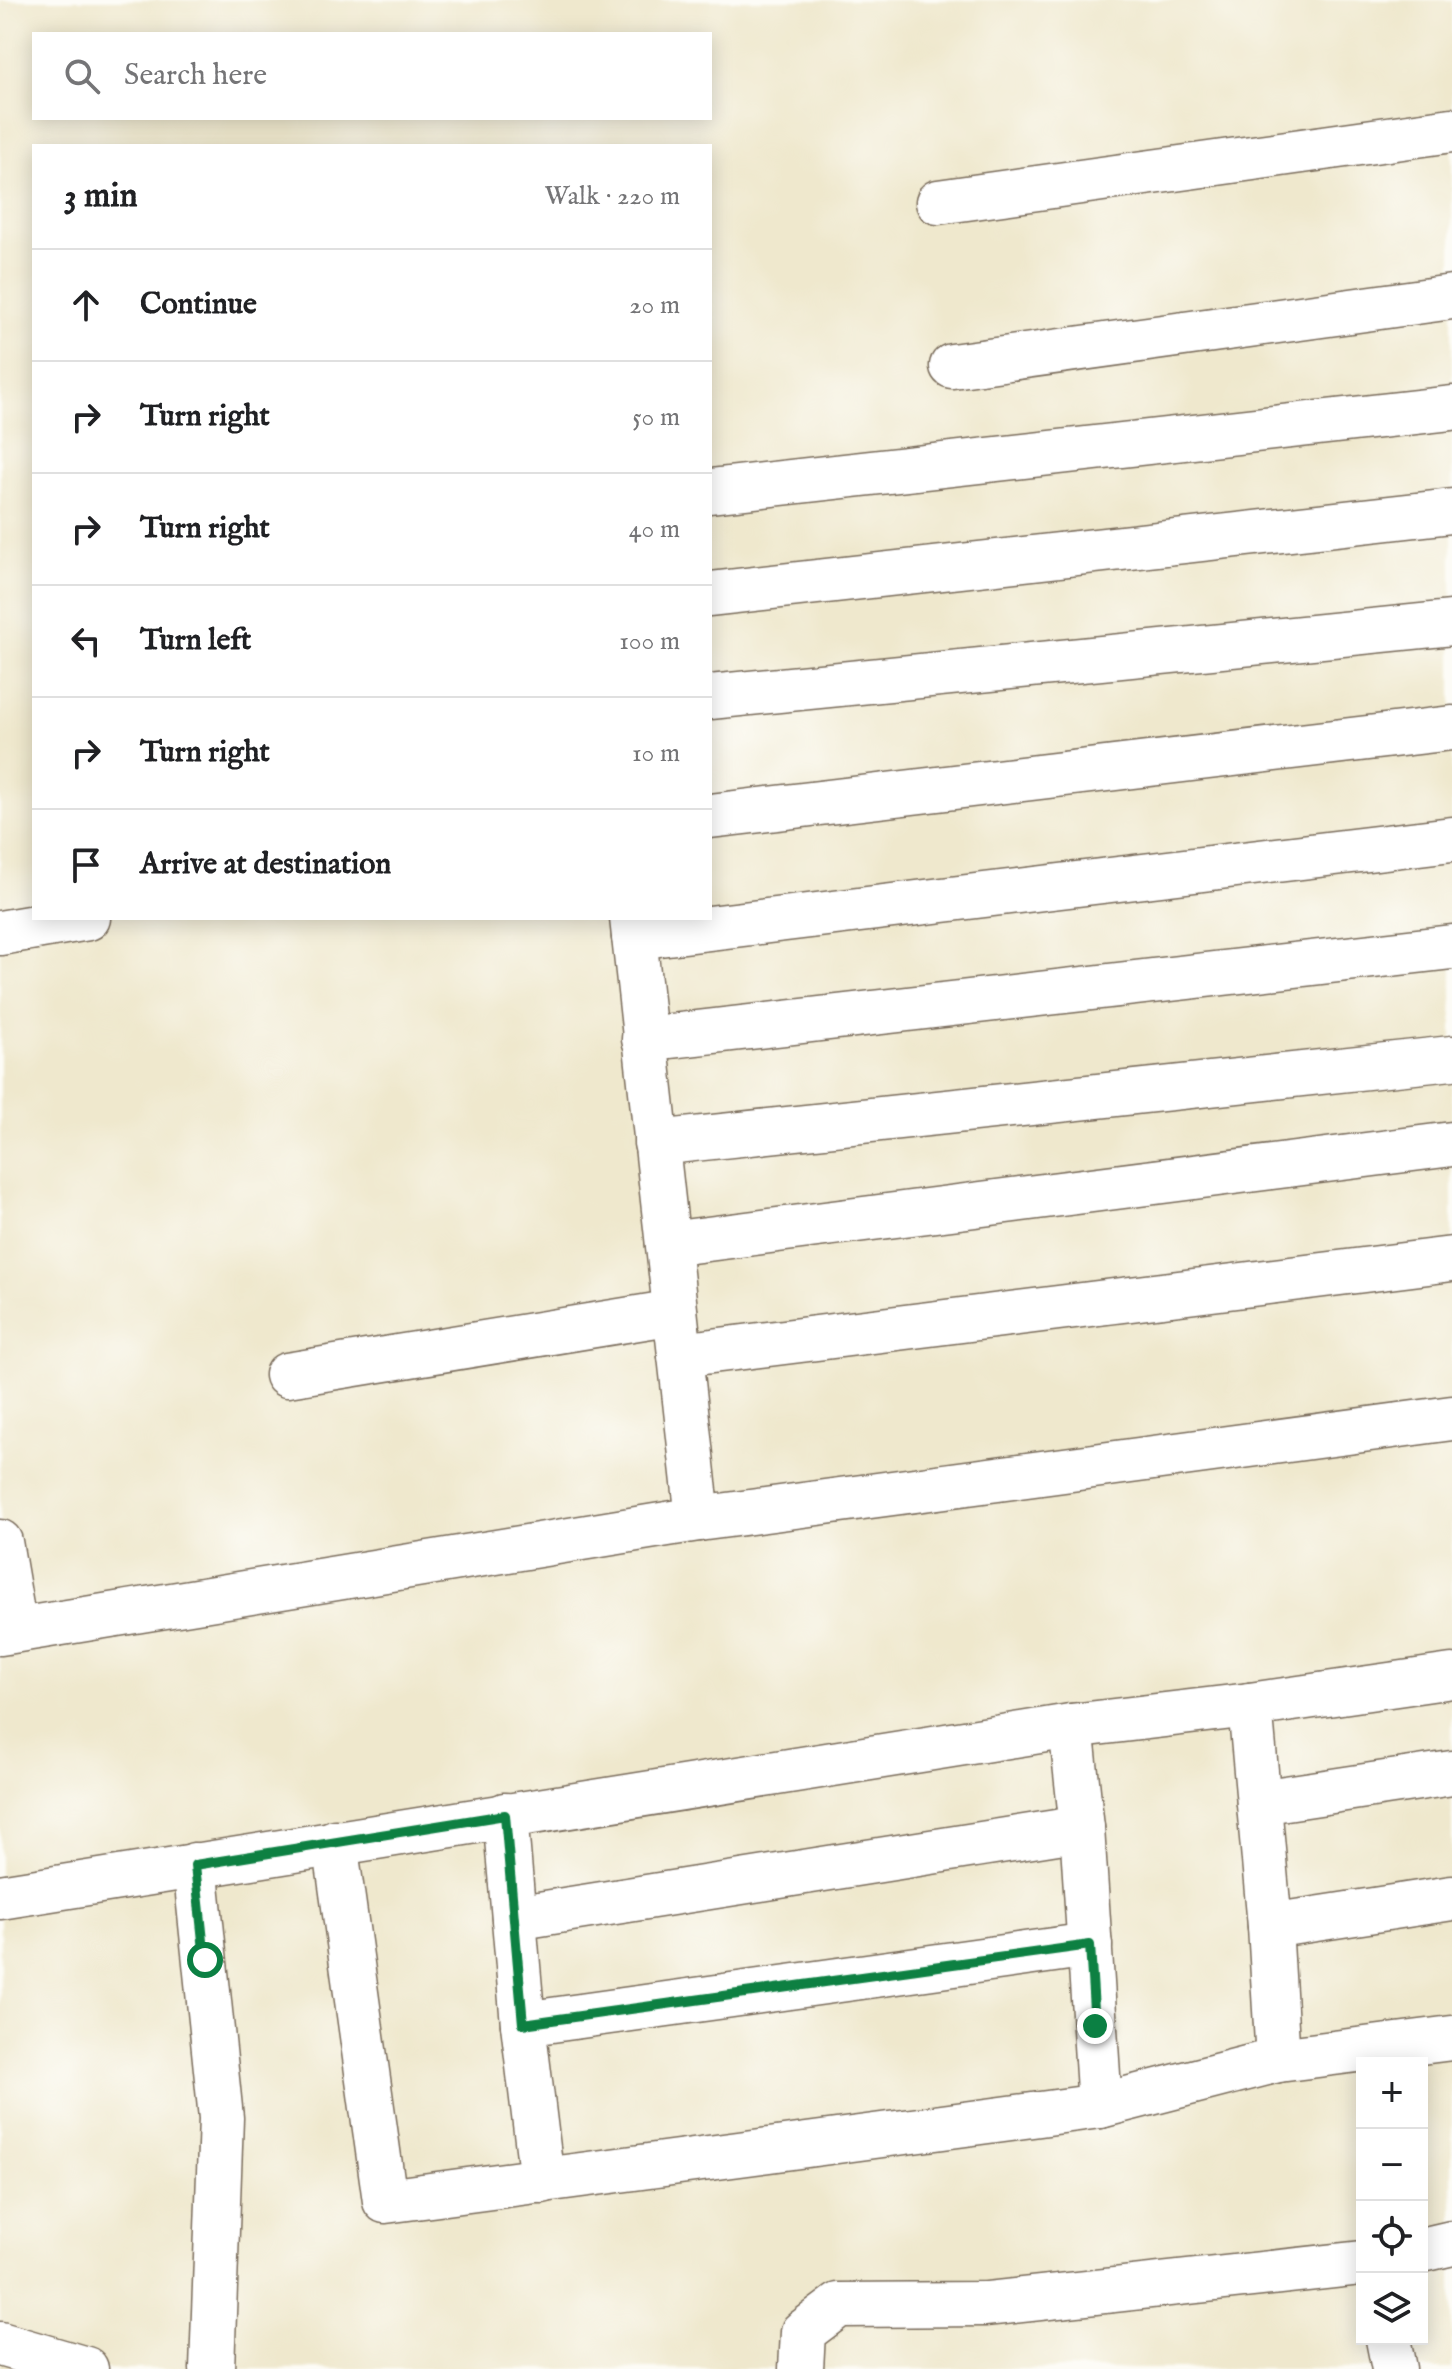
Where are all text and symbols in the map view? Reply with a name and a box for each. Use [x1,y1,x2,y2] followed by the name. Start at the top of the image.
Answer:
[32,32,712,120] search box
[60,54,104,98] icon: search
[124,57,267,95] text: Search here
[64,175,138,218] text: 3 min
[545,180,680,213] text: Walk · 220 m
[64,283,108,327] icon: ahead
[140,286,257,324] text: Continue
[629,289,680,322] text: 20 m
[64,395,108,439] icon: right
[140,398,270,436] text: Turn right
[632,401,680,434] text: 50 m
[64,507,108,551] icon: right
[140,510,270,548] text: Turn right
[629,513,680,546] text: 40 m
[64,619,108,663] icon: left
[140,622,251,660] text: Turn left
[619,625,680,658] text: 100 m
[64,731,108,775] icon: right
[140,734,270,772] text: Turn right
[632,737,680,770] text: 10 m
[64,843,108,887] icon: arrive
[140,846,391,884] text: Arrive at destination
[187,1942,223,1978] route start
[1077,2008,1113,2044] route end
[1356,2057,1428,2345] map controls
[1356,2057,1428,2129] button: +
[1356,2129,1428,2201] button: −
[1356,2201,1428,2273] button: locate
[1356,2273,1428,2345] button: layers

